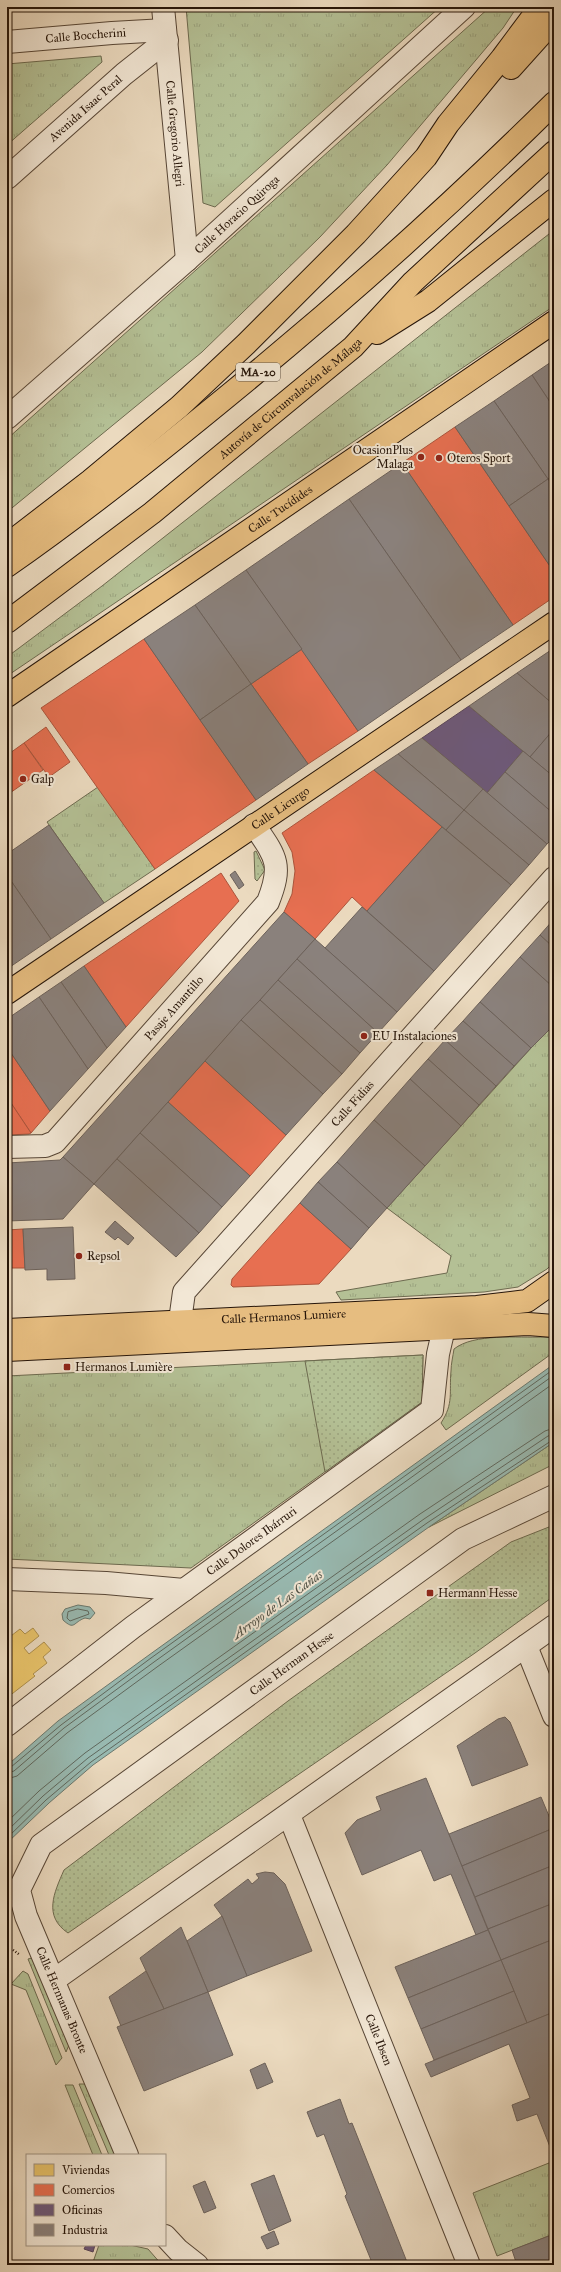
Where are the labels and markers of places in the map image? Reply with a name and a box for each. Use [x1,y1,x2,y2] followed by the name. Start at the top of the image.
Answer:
[353,443,414,472] place label: OcasionPlus Malaga
[447,451,511,465] place label: Oteros Sport
[416,452,426,462] marker: OcasionPlus Malaga
[434,453,444,463] marker: Oteros Sport
[31,772,54,786] place label: Galp
[18,774,28,784] marker: Galp
[372,1029,457,1043] place label: EU Instalaciones
[359,1031,369,1041] marker: EU Instalaciones
[87,1249,121,1263] place label: Repsol
[74,1251,84,1261] marker: Repsol
[75,1360,173,1374] place label: Hermanos Lumière
[62,1362,72,1372] marker: Hermanos Lumière
[438,1586,517,1600] place label: Hermann Hesse
[425,1588,435,1598] marker: Hermann Hesse

